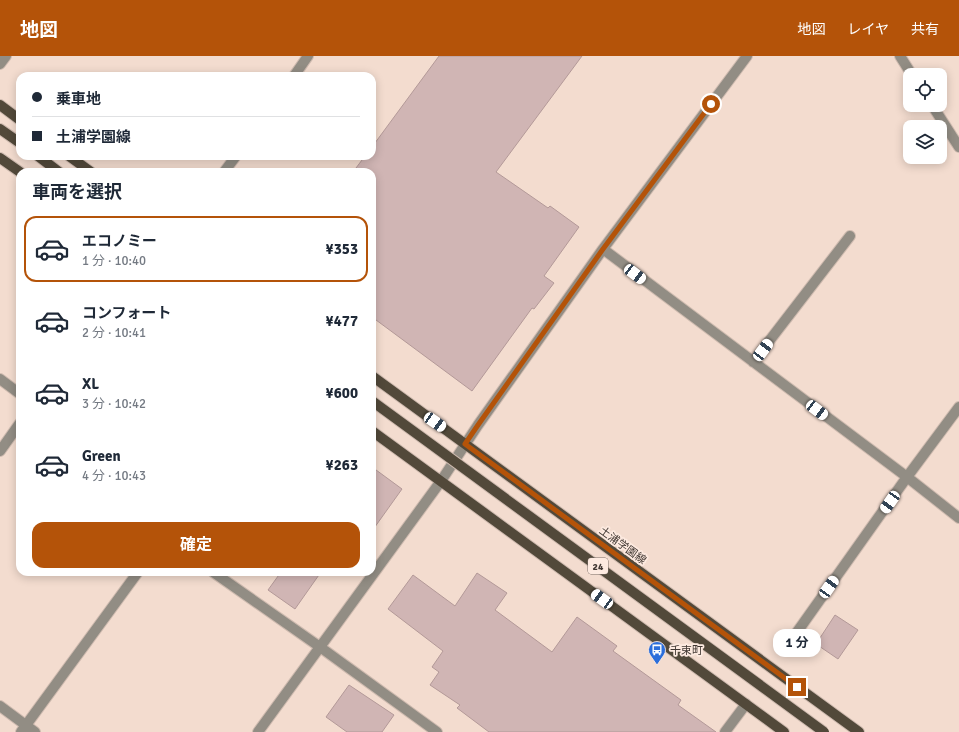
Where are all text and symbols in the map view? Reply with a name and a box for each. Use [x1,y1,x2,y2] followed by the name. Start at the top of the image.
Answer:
[20,18,58,42] text: 地図
[797,21,825,38] text: 地図
[847,21,889,38] text: レイヤ
[911,21,939,38] text: 共有
[903,68,947,164] map controls
[903,68,947,112] button: locate
[56,90,101,108] text: 乗車地
[702,95,720,113] route start
[903,120,947,164] button: layers
[56,128,131,146] text: 土浦学園線
[32,181,122,203] text: 車両を選択
[34,231,70,267] icon: car
[82,232,157,250] text: エコノミー
[326,240,358,258] text: ¥353
[82,253,146,269] text: 1 分 · 10:40
[622,262,648,286] car
[34,303,70,339] icon: car
[82,304,172,322] text: コンフォート
[326,312,358,330] text: ¥477
[82,325,146,341] text: 2 分 · 10:41
[751,337,775,363] car
[34,375,70,411] icon: car
[82,375,99,393] text: XL
[326,384,358,402] text: ¥600
[82,396,146,412] text: 3 分 · 10:42
[804,398,830,422] car
[422,410,448,434] car
[34,447,70,483] icon: car
[82,447,121,465] text: Green
[326,456,358,474] text: ¥263
[82,468,146,484] text: 4 分 · 10:43
[878,489,902,515] car
[32,522,360,568] button: 確定
[597,524,649,567] street label: 土浦学園線
[588,558,608,574] road number: 24
[817,574,841,600] car
[589,587,615,611] car
[773,629,821,657] callout: 1 分
[786,635,808,651] text: 1 分
[647,640,667,665] bus stop icon: 千束町
[670,644,703,657] place label: 千束町
[788,678,806,696] route end

